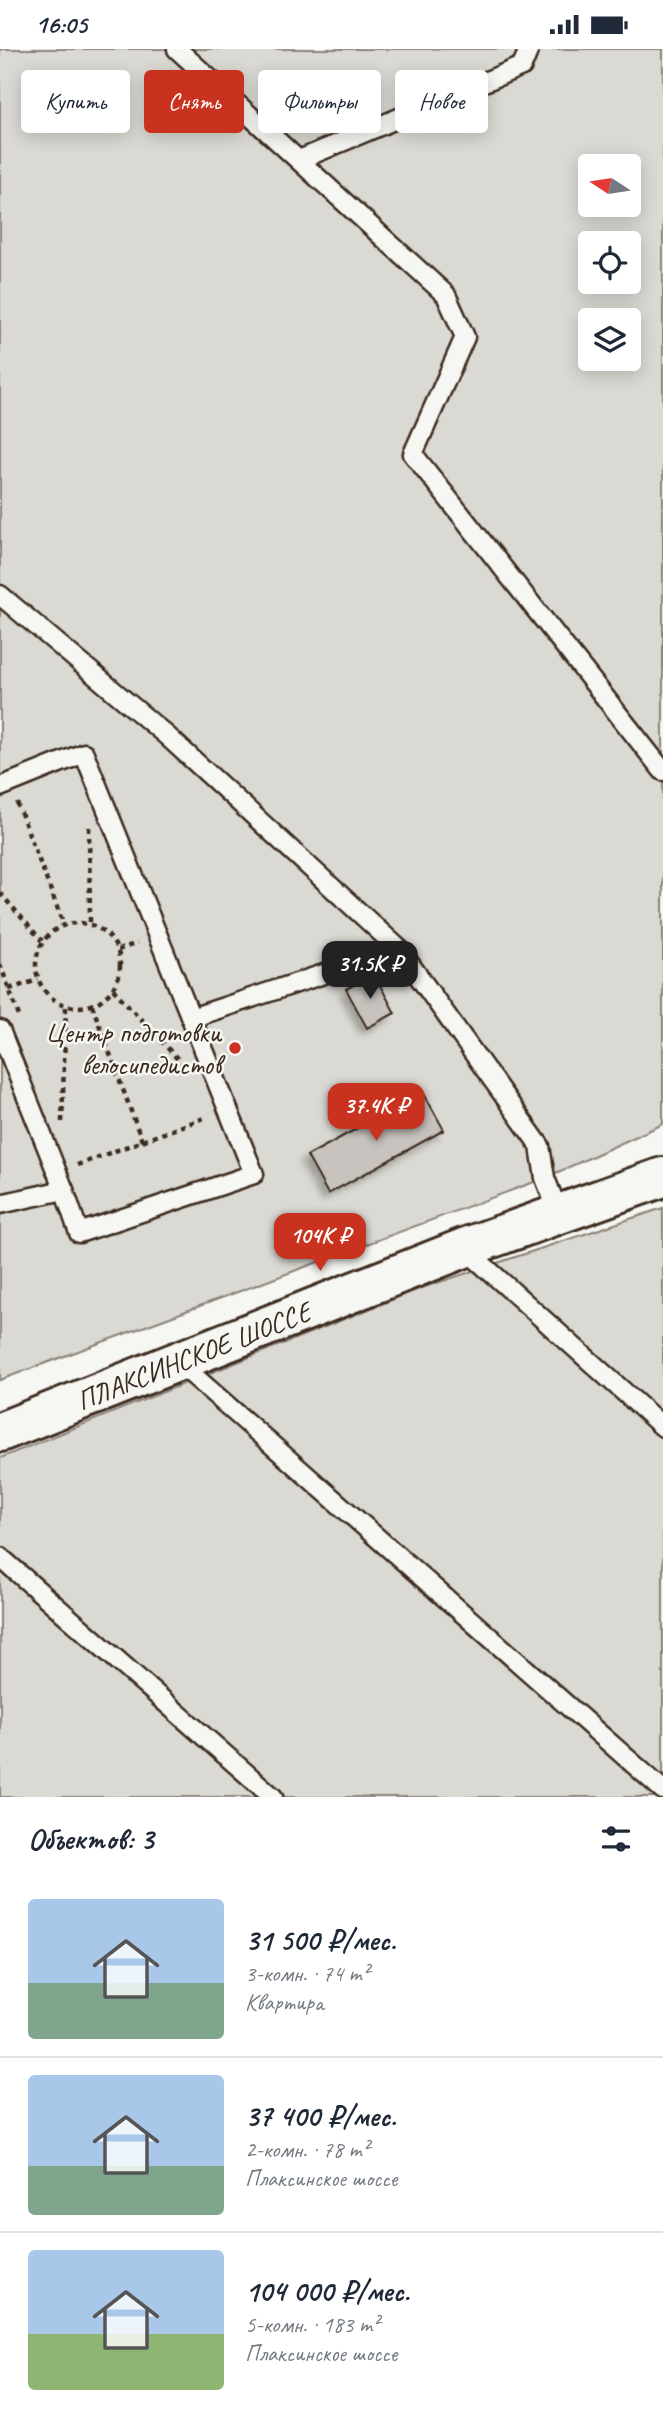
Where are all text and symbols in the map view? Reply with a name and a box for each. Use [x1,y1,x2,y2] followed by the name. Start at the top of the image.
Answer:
[35,8,87,41] text: 16:05
[21,70,130,133] chip: Купить
[144,70,244,133] chip: Снять
[258,70,381,133] chip: Фильтры
[395,70,488,133] chip: Новое
[578,154,640,217] north arrow
[578,154,641,371] map controls
[578,231,641,294] button: locate
[578,308,641,371] button: layers
[305,941,435,1001] pin: 31.5K ₽
[338,949,402,978] text: 31.5K ₽
[45,1015,226,1082] place label: Центр подготовки велосипедистов
[227,1040,243,1056] marker: Центр подготовки велосипедистов
[311,1083,441,1143] pin: 37.4K ₽
[344,1091,408,1120] text: 37.4K ₽
[263,1213,377,1273] pin: 104K ₽
[290,1221,350,1250] text: 104K ₽
[71,1292,319,1418] street label: ПЛАКСИНСКОЕ ШОССЕ
[28,1820,153,1858] text: Объектов: 3
[597,1820,635,1858] icon: filters
[245,1921,396,1959] text: 31 500 ₽/мес.
[84,1927,168,2011] icon: home
[245,1959,369,1988] text: 3-комн. · 74 m²
[245,1988,323,2017] text: Квартира
[245,2097,396,2135] text: 37 400 ₽/мес.
[84,2103,168,2187] icon: home
[245,2135,369,2164] text: 2-комн. · 78 m²
[245,2164,397,2193] text: Плаксинское шоссе
[245,2272,410,2310] text: 104 000 ₽/мес.
[84,2278,168,2362] icon: home
[245,2310,379,2339] text: 5-комн. · 183 m²
[245,2339,397,2368] text: Плаксинское шоссе

